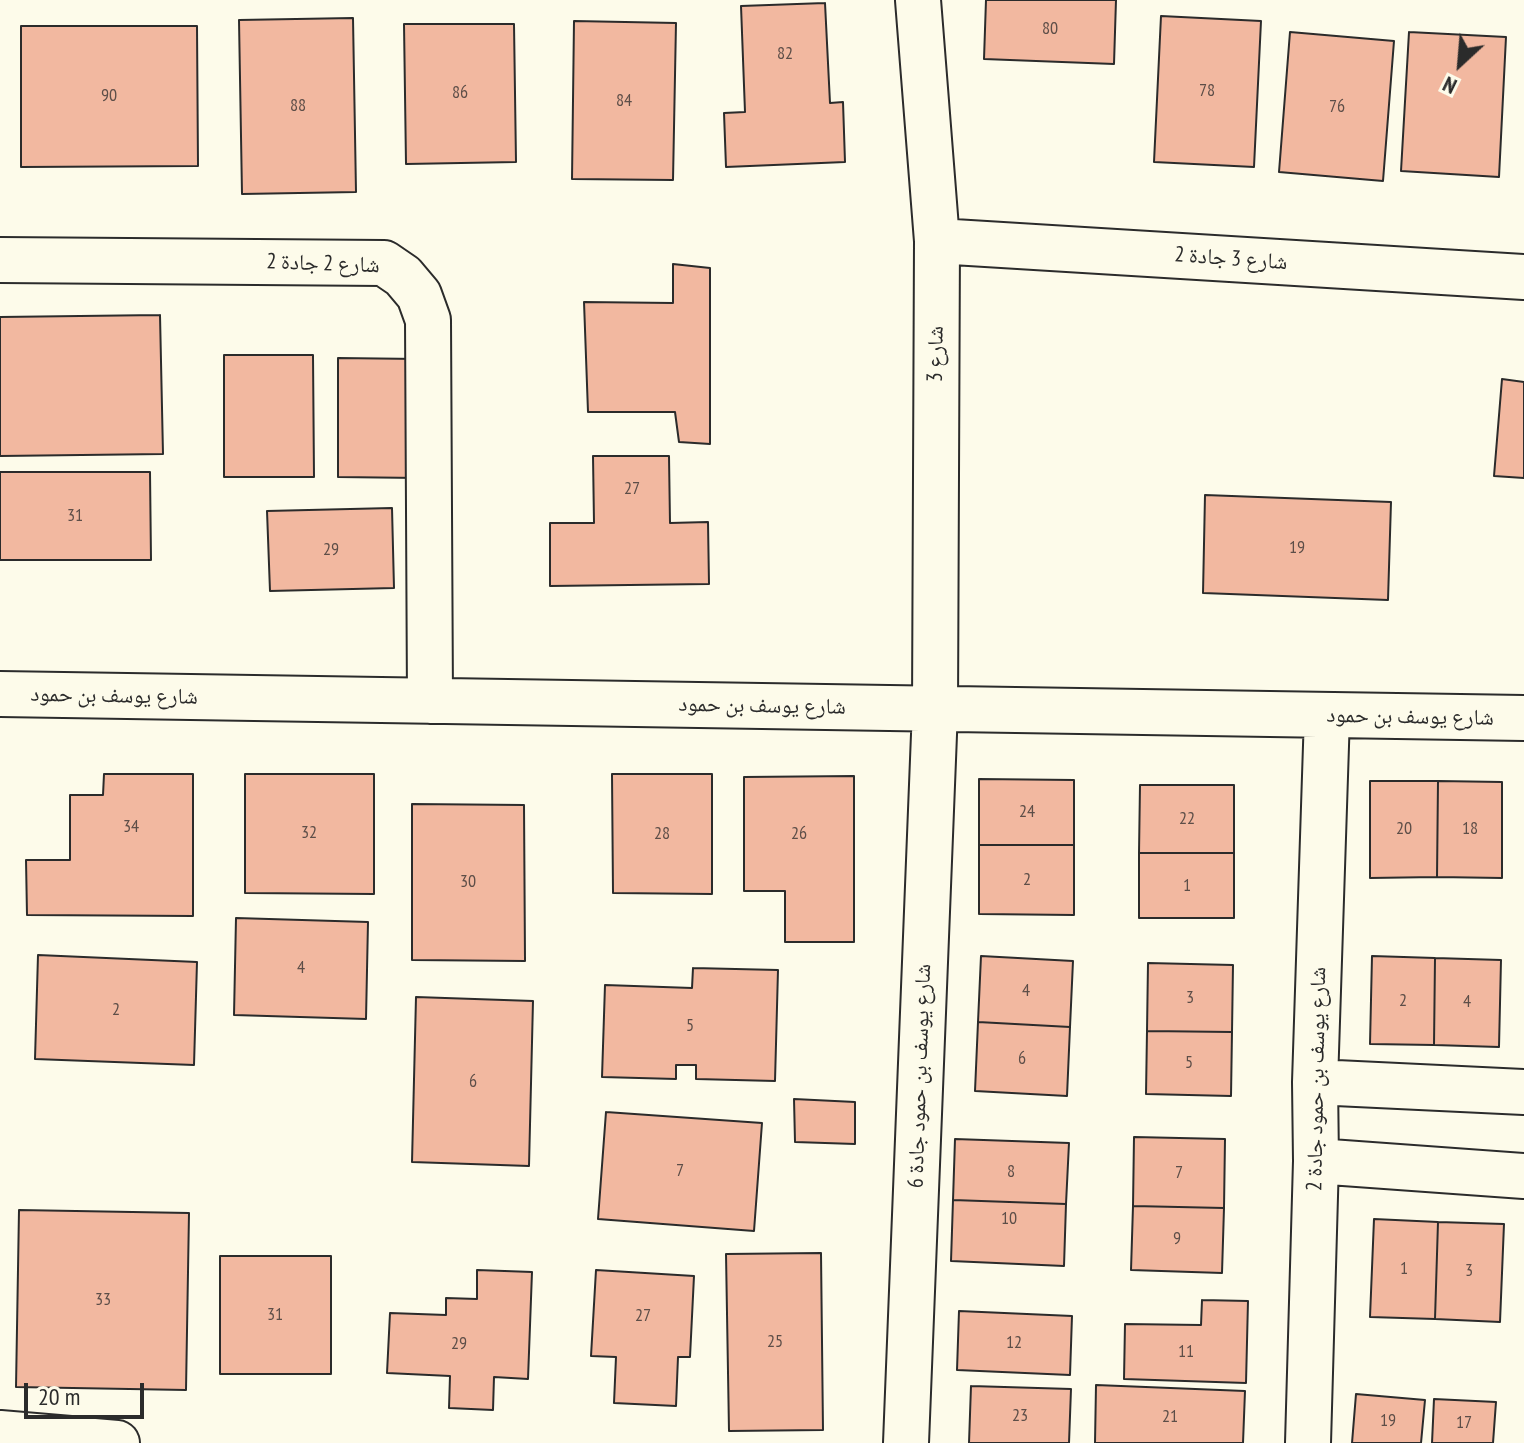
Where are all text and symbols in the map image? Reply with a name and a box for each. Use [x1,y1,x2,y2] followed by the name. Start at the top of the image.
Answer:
[1042,18,1058,40] house number: 80
[1420,24,1500,104] north arrow
[777,43,793,65] house number: 82
[1438,70,1461,101] text: N
[1199,80,1215,102] house number: 78
[452,82,468,104] house number: 86
[101,85,117,107] house number: 90
[616,90,632,112] house number: 84
[290,95,306,117] house number: 88
[1329,96,1345,118] house number: 76
[1174,242,1288,276] street label: شارع 3 جادة 2
[266,249,380,279] street label: شارع 2 جادة 2
[922,326,950,382] street label: شارع 3
[624,478,640,500] house number: 27
[67,505,83,527] house number: 31
[1289,537,1305,559] house number: 19
[323,539,339,561] house number: 29
[30,681,198,711] street label: شارع يوسف بن حمود
[678,691,846,721] street label: شارع يوسف بن حمود
[1326,702,1494,732] street label: شارع يوسف بن حمود
[1019,801,1035,823] house number: 24
[1179,808,1195,830] house number: 22
[123,816,139,838] house number: 34
[1396,818,1412,840] house number: 20
[1462,818,1478,840] house number: 18
[301,822,317,844] house number: 32
[654,823,670,845] house number: 28
[791,823,807,845] house number: 26
[1023,869,1031,891] house number: 2
[460,871,476,893] house number: 30
[1183,875,1191,897] house number: 1
[297,957,305,979] house number: 4
[903,963,937,1189] street label: شارع يوسف بن حمود جادة 6
[1302,967,1332,1191] street label: شارع يوسف بن حمود جادة 2
[1022,980,1030,1002] house number: 4
[1186,987,1194,1009] house number: 3
[1399,990,1407,1012] house number: 2
[1463,991,1471,1013] house number: 4
[112,999,120,1021] house number: 2
[686,1015,694,1037] house number: 5
[1018,1048,1026,1070] house number: 6
[1185,1052,1193,1074] house number: 5
[469,1071,477,1093] house number: 6
[676,1160,684,1182] house number: 7
[1007,1161,1015,1183] house number: 8
[1175,1162,1183,1184] house number: 7
[1001,1208,1017,1230] house number: 10
[1173,1228,1181,1250] house number: 9
[1400,1258,1408,1280] house number: 1
[1465,1260,1473,1282] house number: 3
[95,1289,111,1311] house number: 33
[267,1304,283,1326] house number: 31
[635,1305,651,1327] house number: 27
[767,1331,783,1353] house number: 25
[1006,1332,1022,1354] house number: 12
[451,1333,467,1355] house number: 29
[1178,1341,1194,1363] house number: 11
[28,1367,148,1417] scale bar
[38,1381,80,1412] text: 20 m
[1012,1405,1028,1427] house number: 23
[1162,1406,1178,1428] house number: 21
[1380,1410,1396,1432] house number: 19
[1456,1412,1472,1434] house number: 17

